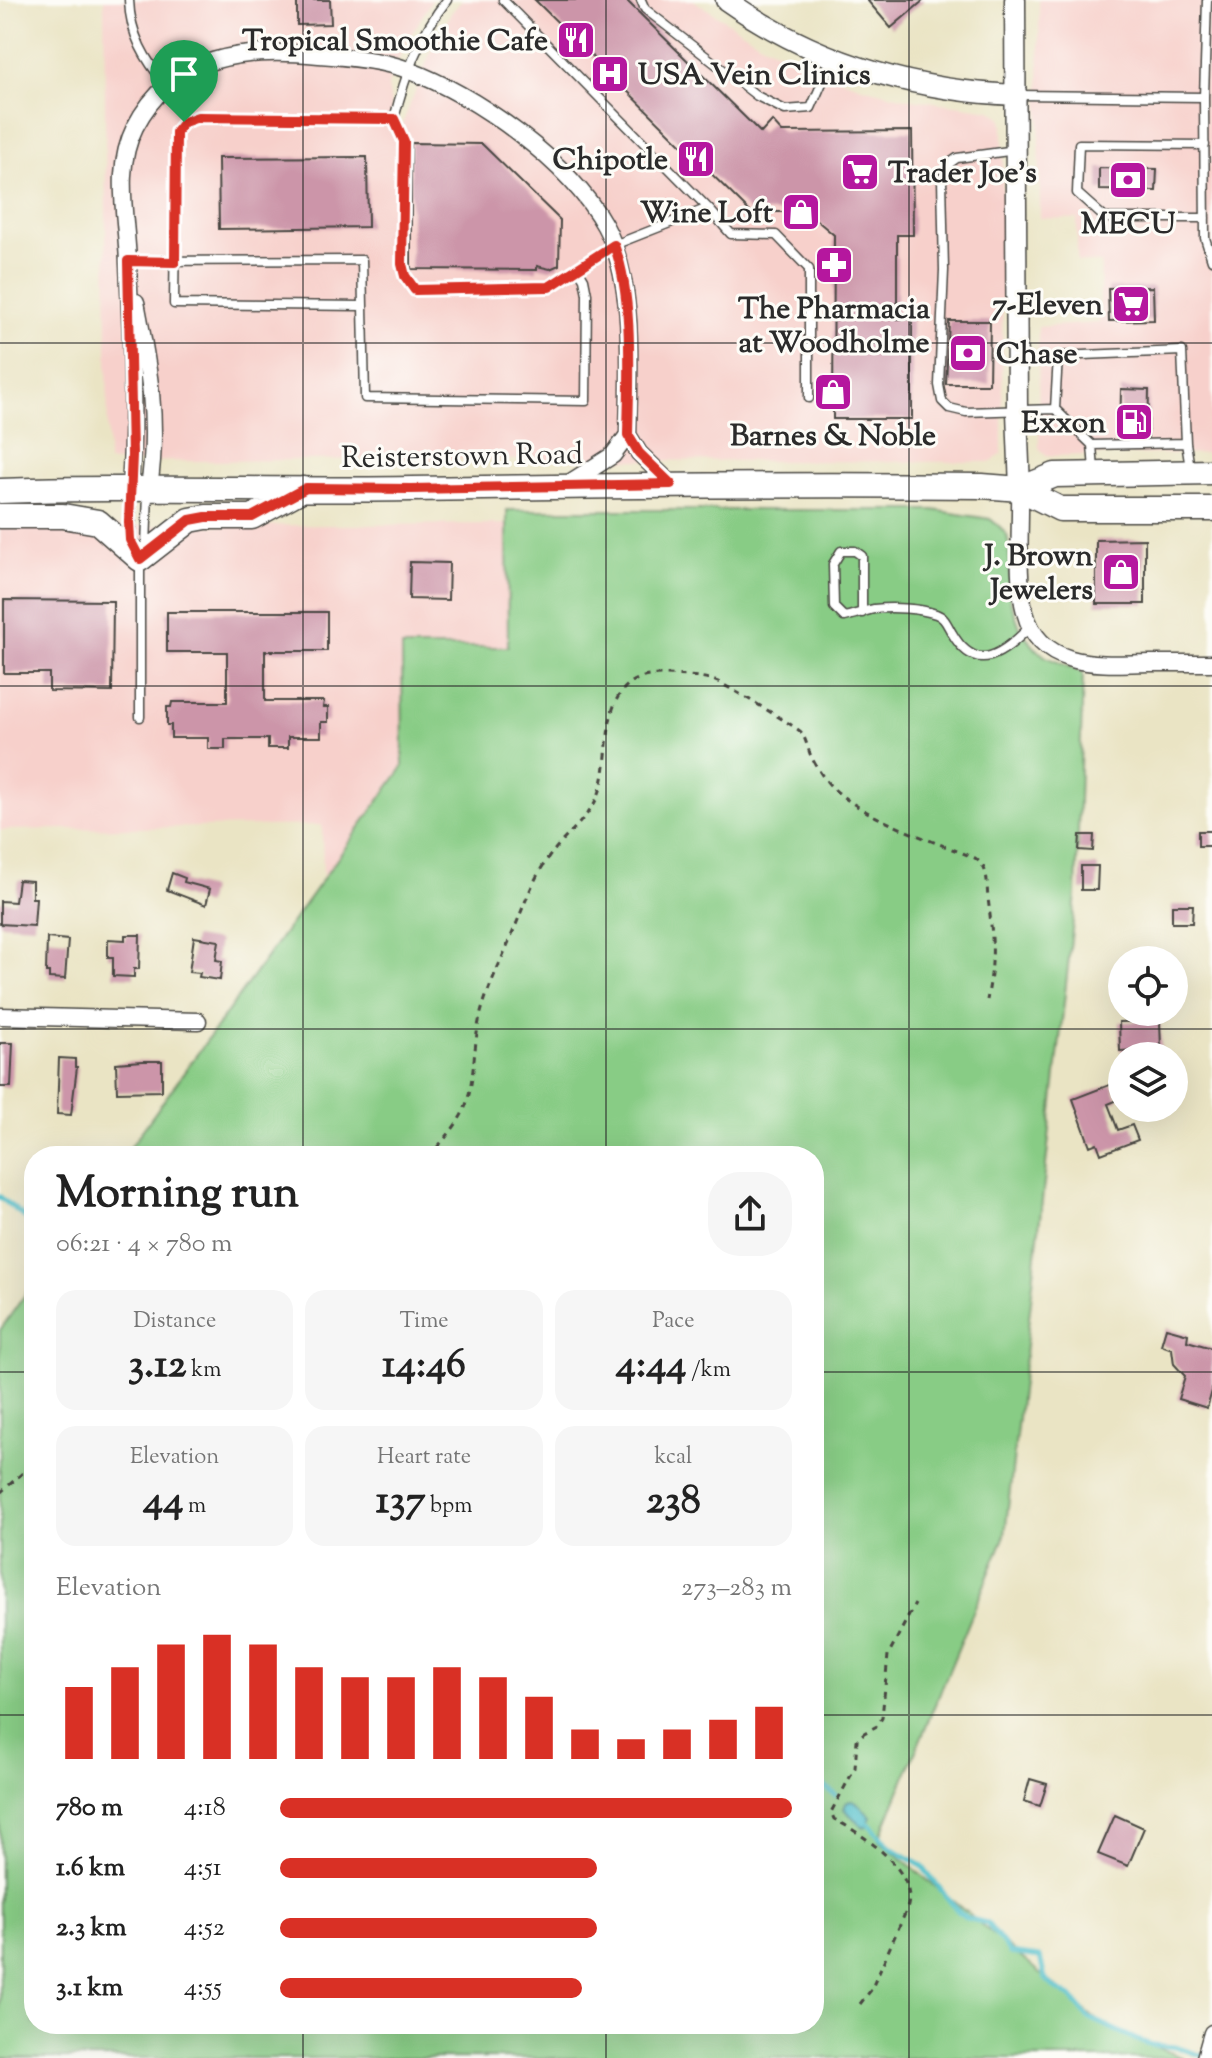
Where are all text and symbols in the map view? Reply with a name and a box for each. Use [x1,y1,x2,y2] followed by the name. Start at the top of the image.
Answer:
[555,19,597,61] restaurant icon: Tropical Smoothie Cafe
[242,21,548,64] place label: Tropical Smoothie Cafe
[150,40,218,122] pin
[162,52,206,96] icon: arrive
[589,53,631,95] hospital icon: USA Vein Clinics
[638,55,871,98] place label: USA Vein Clinics
[675,138,717,180] restaurant icon: Chipotle
[553,140,668,183] place label: Chipotle
[839,151,881,193] supermarket icon: Trader Joe's
[888,153,1037,196] place label: Trader Joe's
[1107,159,1149,201] bank icon: MECU
[780,191,822,233] shop icon: Wine Loft
[640,193,774,236] place label: Wine Loft
[1081,204,1176,247] place label: MECU
[813,244,855,286] pharmacy icon: The Pharmacia at Woodholme
[1110,283,1152,325] supermarket icon: 7-Eleven
[992,285,1103,328] place label: 7-Eleven
[738,289,930,366] place label: The Pharmacia at Woodholme
[947,332,989,374] bank icon: Chase
[996,334,1077,377] place label: Chase
[812,371,854,413] shop icon: Barnes & Noble
[1113,401,1155,443] fuel station icon: Exxon
[1021,403,1106,446] place label: Exxon
[730,416,936,459] place label: Barnes & Noble
[341,434,583,481] street label: Reisterstown Road
[982,536,1093,613] place label: J. Brown Jewelers
[1100,551,1142,593] shop icon: J. Brown Jewelers
[1108,946,1188,1122] map controls
[1108,946,1188,1026] button: locate
[1108,1042,1188,1122] button: layers
[56,1164,299,1227] text: Morning run
[708,1172,792,1256] button: share
[56,1226,233,1263] text: 06:21 · 4 × 780 m
[133,1306,216,1338] text: Distance
[400,1306,448,1338] text: Time
[652,1306,694,1338] text: Pace
[128,1338,187,1395] text: 3.12
[382,1338,466,1395] text: 14:46
[616,1338,687,1395] text: 4:44
[187,1355,221,1387] text: km
[687,1355,731,1387] text: /km
[130,1442,219,1474] text: Elevation
[377,1442,471,1474] text: Heart rate
[654,1442,692,1474] text: kcal
[143,1474,183,1531] text: 44
[376,1474,425,1531] text: 137
[646,1474,701,1531] text: 238
[183,1491,206,1523] text: m
[425,1491,472,1523] text: bpm
[56,1570,161,1607] text: Elevation
[681,1570,792,1607] text: 273–283 m
[56,1790,123,1827] text: 780 m
[184,1790,226,1827] text: 4:18
[56,1850,125,1887] text: 1.6 km
[184,1850,222,1887] text: 4:51
[56,1910,126,1947] text: 2.3 km
[184,1910,225,1947] text: 4:52
[56,1970,123,2007] text: 3.1 km
[184,1970,222,2007] text: 4:55

